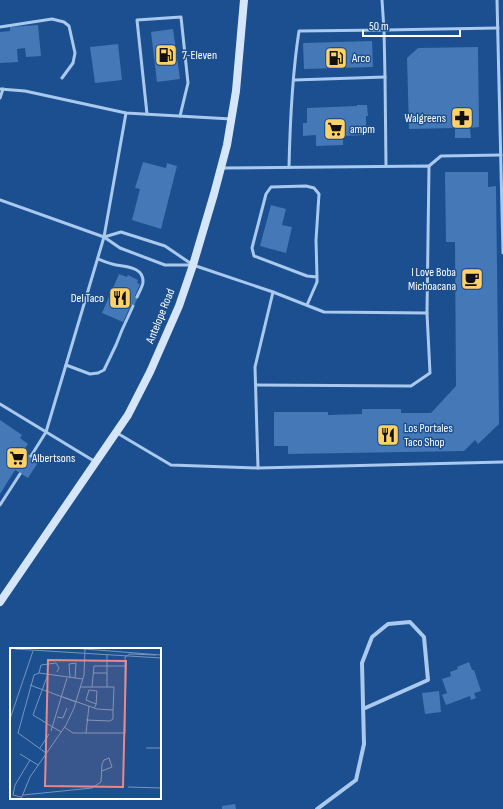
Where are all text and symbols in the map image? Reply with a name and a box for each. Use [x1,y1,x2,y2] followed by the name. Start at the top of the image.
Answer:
[363,12,460,38] scale bar
[369,19,389,34] text: 50 m
[153,42,179,68] fuel station icon: 7-Eleven
[323,45,349,71] fuel station icon: Arco
[182,48,217,63] place label: 7-Eleven
[351,51,370,66] place label: Arco
[449,105,475,131] pharmacy icon: Walgreens
[405,111,446,126] place label: Walgreens
[322,116,348,142] supermarket icon: ampm
[350,122,375,137] place label: ampm
[408,265,456,294] place label: I Love Boba Michoacana
[459,266,485,292] cafe icon: I Love Boba Michoacana
[107,285,133,311] restaurant icon: Del Taco
[142,287,178,347] street label: Antelope Road
[71,291,104,306] place label: Del Taco
[404,421,453,450] place label: Los Portales Taco Shop
[375,422,401,448] restaurant icon: Los Portales Taco Shop
[4,445,30,471] supermarket icon: Albertsons
[31,451,75,466] place label: Albertsons
[10,648,161,799] inset map

